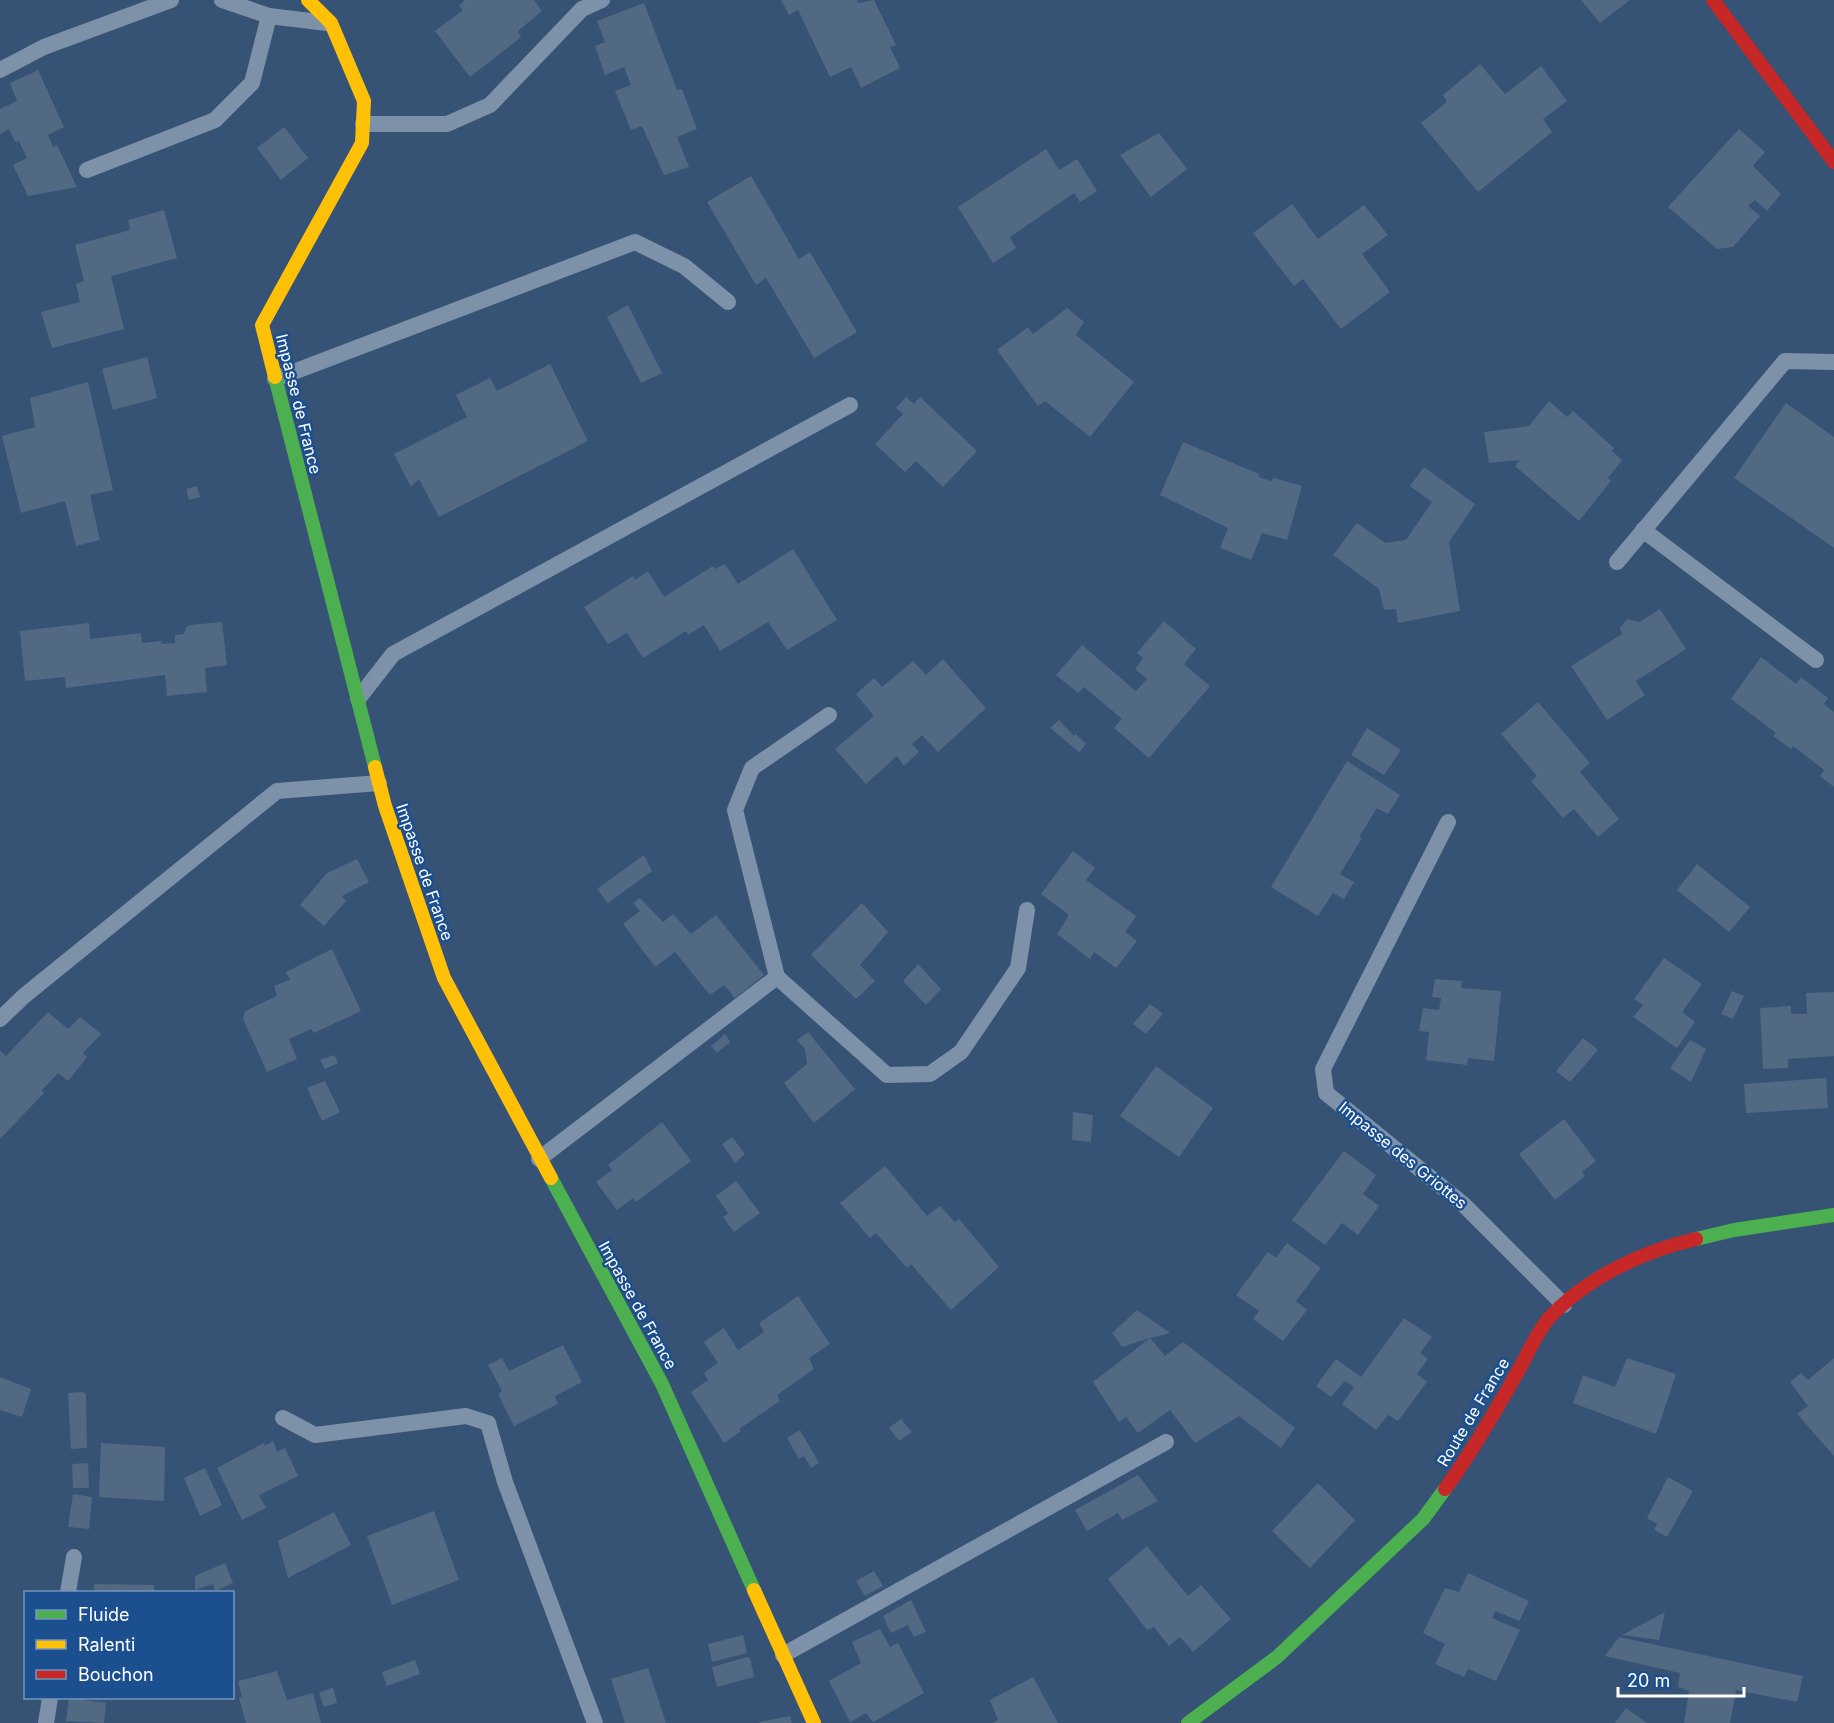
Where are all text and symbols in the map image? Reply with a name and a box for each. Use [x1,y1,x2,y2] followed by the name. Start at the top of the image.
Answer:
[272,332,326,476] street label: Impasse de France
[392,801,458,943] street label: Impasse de France
[1335,1097,1471,1213] street label: Impasse des Griottes
[594,1237,682,1373] street label: Impasse de France
[1433,1354,1513,1470] street label: Route de France
[24,1591,234,1699] legend
[78,1604,130,1625] text: Fluide
[78,1634,135,1655] text: Ralenti
[1618,1660,1744,1698] scale bar
[78,1664,154,1685] text: Bouchon
[1627,1670,1670,1691] text: 20 m

